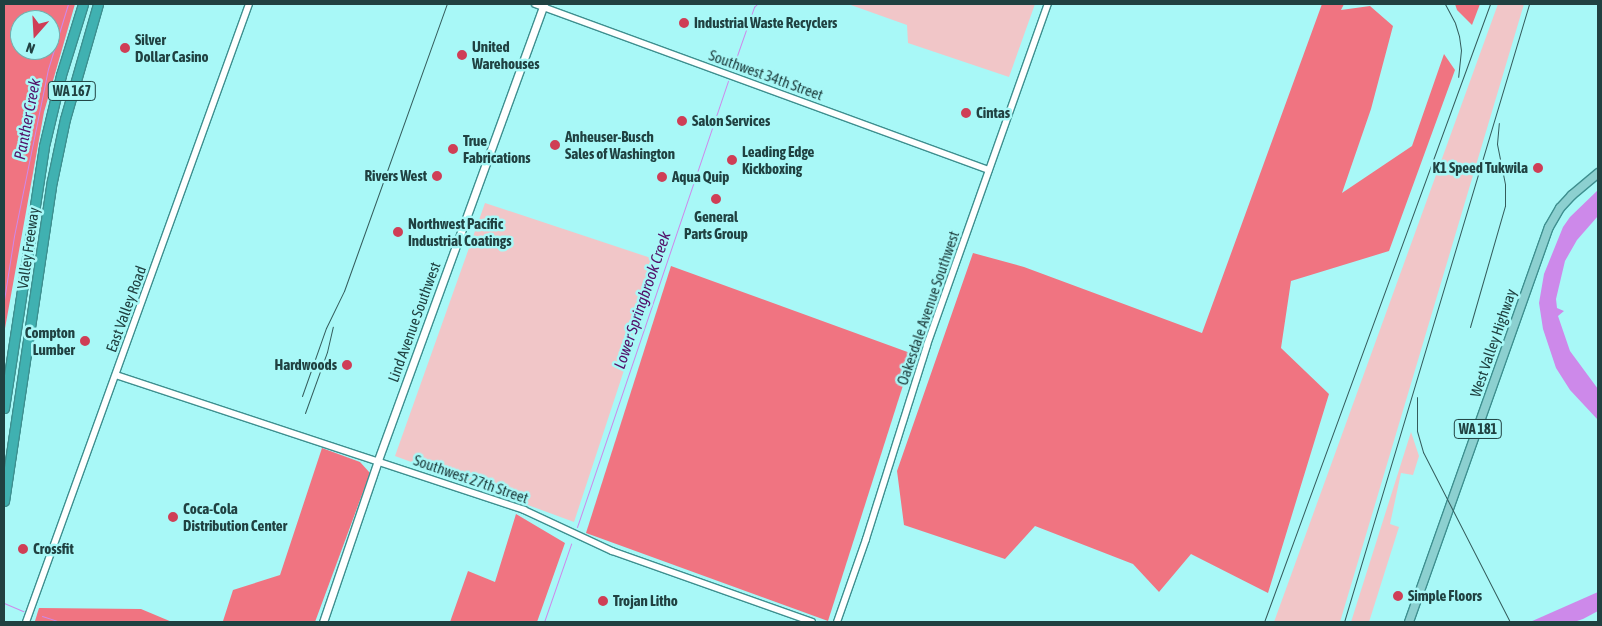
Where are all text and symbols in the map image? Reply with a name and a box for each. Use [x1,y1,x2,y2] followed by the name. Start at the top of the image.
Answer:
[10,10,60,60] north arrow
[694,14,837,32] place label: Industrial Waste Recyclers
[678,17,690,29] marker: Industrial Waste Recyclers
[135,30,209,65] place label: Silver Dollar Casino
[472,37,540,72] place label: United Warehouses
[24,39,37,57] text: N
[119,42,131,54] marker: Silver Dollar Casino
[706,46,826,104] street label: Southwest 34th Street
[456,49,468,61] marker: United Warehouses
[10,77,44,161] water label: Panther Creek
[47,80,97,102] road number: WA 167
[976,104,1010,122] place label: Cintas
[960,107,972,119] marker: Cintas
[692,112,770,130] place label: Salon Services
[676,115,688,127] marker: Salon Services
[565,127,675,162] place label: Anheuser-Busch Sales of Washington
[463,131,531,166] place label: True Fabrications
[549,139,561,151] marker: Anheuser-Busch Sales of Washington
[742,142,814,177] place label: Leading Edge Kickboxing
[447,143,459,155] marker: True Fabrications
[726,154,738,166] marker: Leading Edge Kickboxing
[1432,159,1528,177] place label: K1 Speed Tukwila
[1532,162,1544,174] marker: K1 Speed Tukwila
[365,167,427,185] place label: Rivers West
[672,168,729,186] place label: Aqua Quip
[431,170,443,182] marker: Rivers West
[656,171,668,183] marker: Aqua Quip
[710,193,722,205] marker: General Parts Group
[13,206,43,290] street label: Valley Freeway
[684,207,748,242] place label: General Parts Group
[408,214,512,249] place label: Northwest Pacific Industrial Coatings
[392,226,404,238] marker: Northwest Pacific Industrial Coatings
[609,229,675,371] water label: Lower Springbrook Creek
[893,229,963,387] street label: Oakesdale Avenue Southwest
[384,259,444,385] street label: Lind Avenue Southwest
[102,264,150,354] street label: East Valley Road
[1466,286,1520,400] street label: West Valley Highway
[25,323,75,358] place label: Compton Lumber
[79,335,91,347] marker: Compton Lumber
[274,356,337,374] place label: Hardwoods
[341,359,353,371] marker: Hardwoods
[1453,418,1503,440] road number: WA 181
[411,451,531,507] street label: Southwest 27th Street
[183,499,287,534] place label: Coca-Cola Distribution Center
[167,511,179,523] marker: Coca-Cola Distribution Center
[33,540,74,558] place label: Crossfit
[17,543,29,555] marker: Crossfit
[1408,587,1482,605] place label: Simple Floors
[1392,590,1404,602] marker: Simple Floors
[613,592,678,610] place label: Trojan Litho
[597,595,609,607] marker: Trojan Litho

